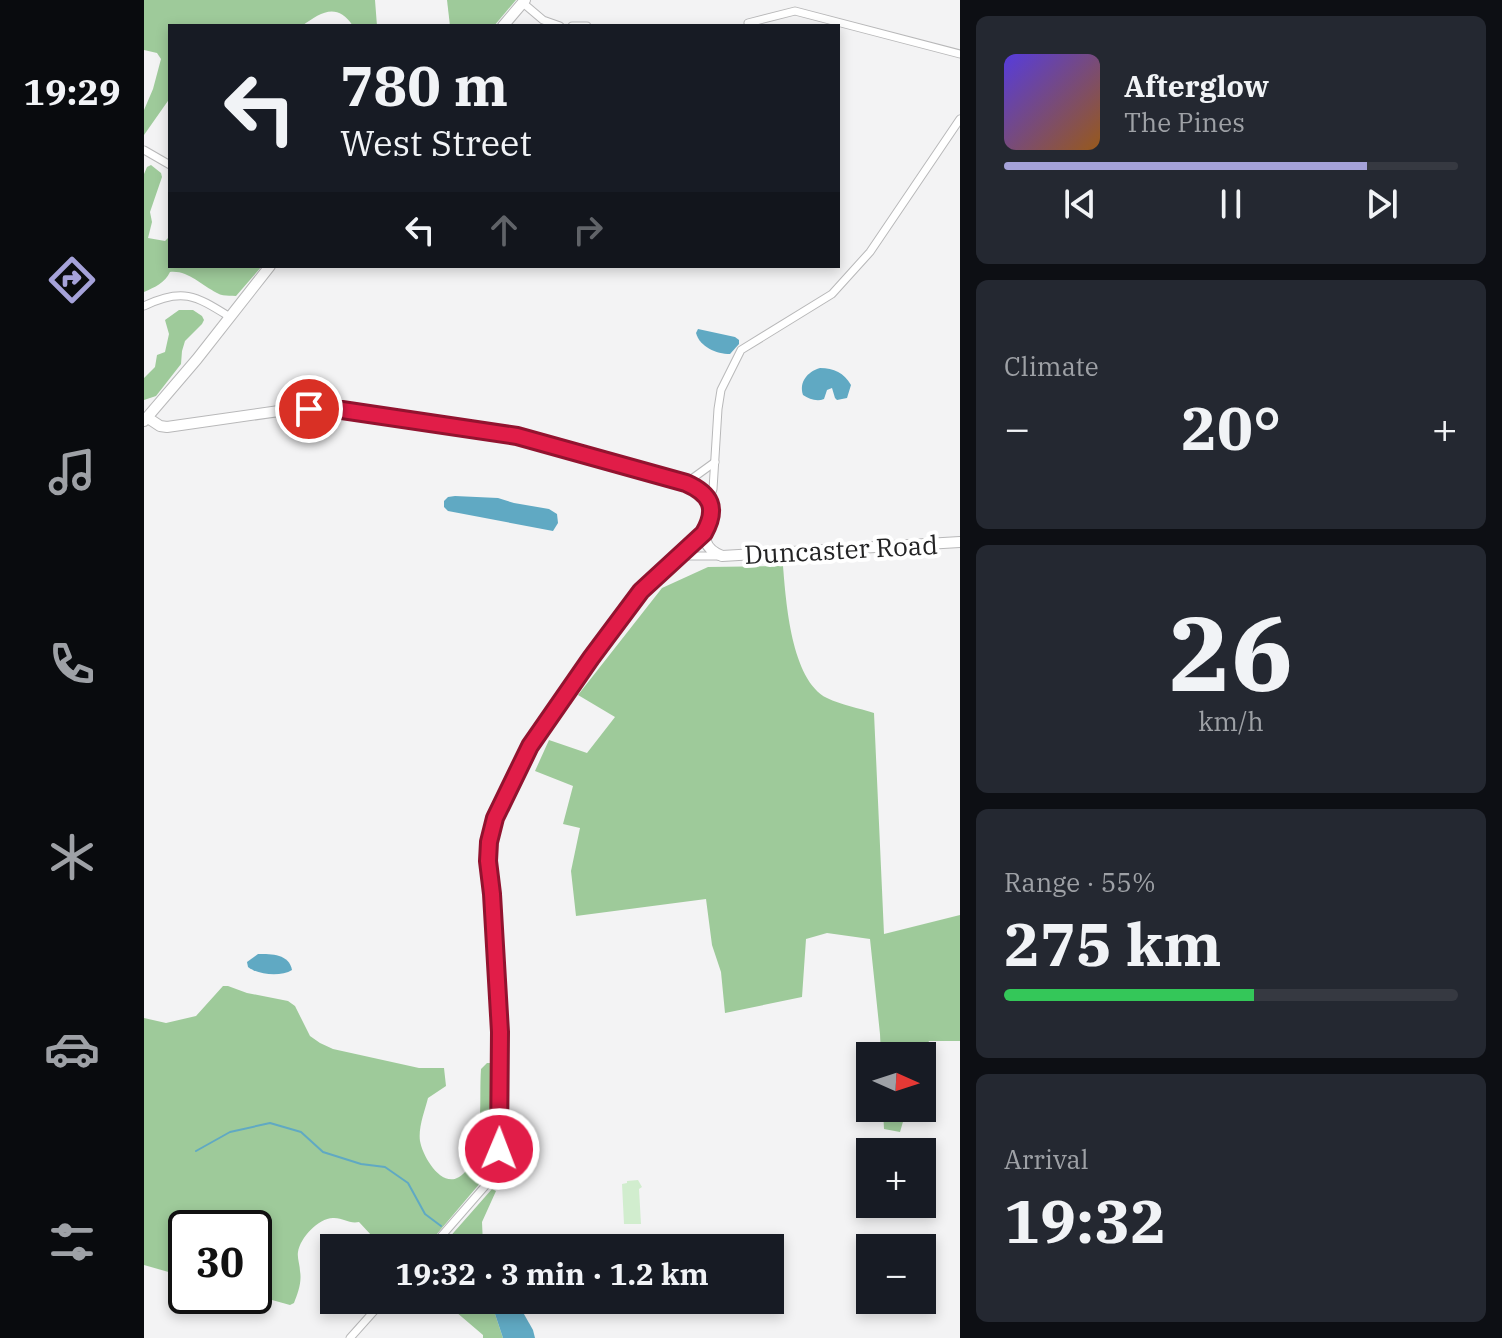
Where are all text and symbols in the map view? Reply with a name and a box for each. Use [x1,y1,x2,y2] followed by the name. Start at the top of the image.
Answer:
[340,49,508,121] text: 780 m
[208,56,312,160] icon: left
[1124,66,1269,105] text: Afterglow
[23,68,121,115] text: 19:29
[1124,105,1245,139] text: The Pines
[340,119,532,166] text: West Street
[1058,182,1102,226] icon: previous
[1209,182,1253,226] icon: pause
[1360,182,1404,226] icon: next
[398,208,442,252] icon: left
[482,208,526,252] icon: ahead
[566,208,610,252] icon: right
[44,252,100,308] icon: directions
[1004,349,1099,383] text: Climate
[275,375,343,443] pin
[287,387,331,431] icon: arrive
[1181,388,1281,467] text: 20°
[1004,399,1030,456] text: −
[1432,399,1458,456] text: +
[44,444,100,500] icon: music
[743,527,939,571] street label: Duncaster Road
[1169,584,1293,720] text: 26
[44,636,100,692] icon: phone
[1198,704,1264,738] text: km/h
[44,829,100,885] icon: climate
[1004,865,1156,899] text: Range · 55%
[1004,904,1222,983] text: 275 km
[44,1021,100,1077] icon: car
[856,1042,936,1122] north arrow
[856,1042,936,1314] map controls
[457,1107,541,1191] position arrow
[856,1138,936,1218] button: +
[1004,1142,1089,1176] text: Arrival
[1004,1181,1166,1260] text: 19:32
[168,1210,272,1314] speed limit sign: 30
[44,1214,100,1270] icon: filters
[856,1234,936,1314] button: −
[395,1254,709,1293] text: 19:32 · 3 min · 1.2 km

